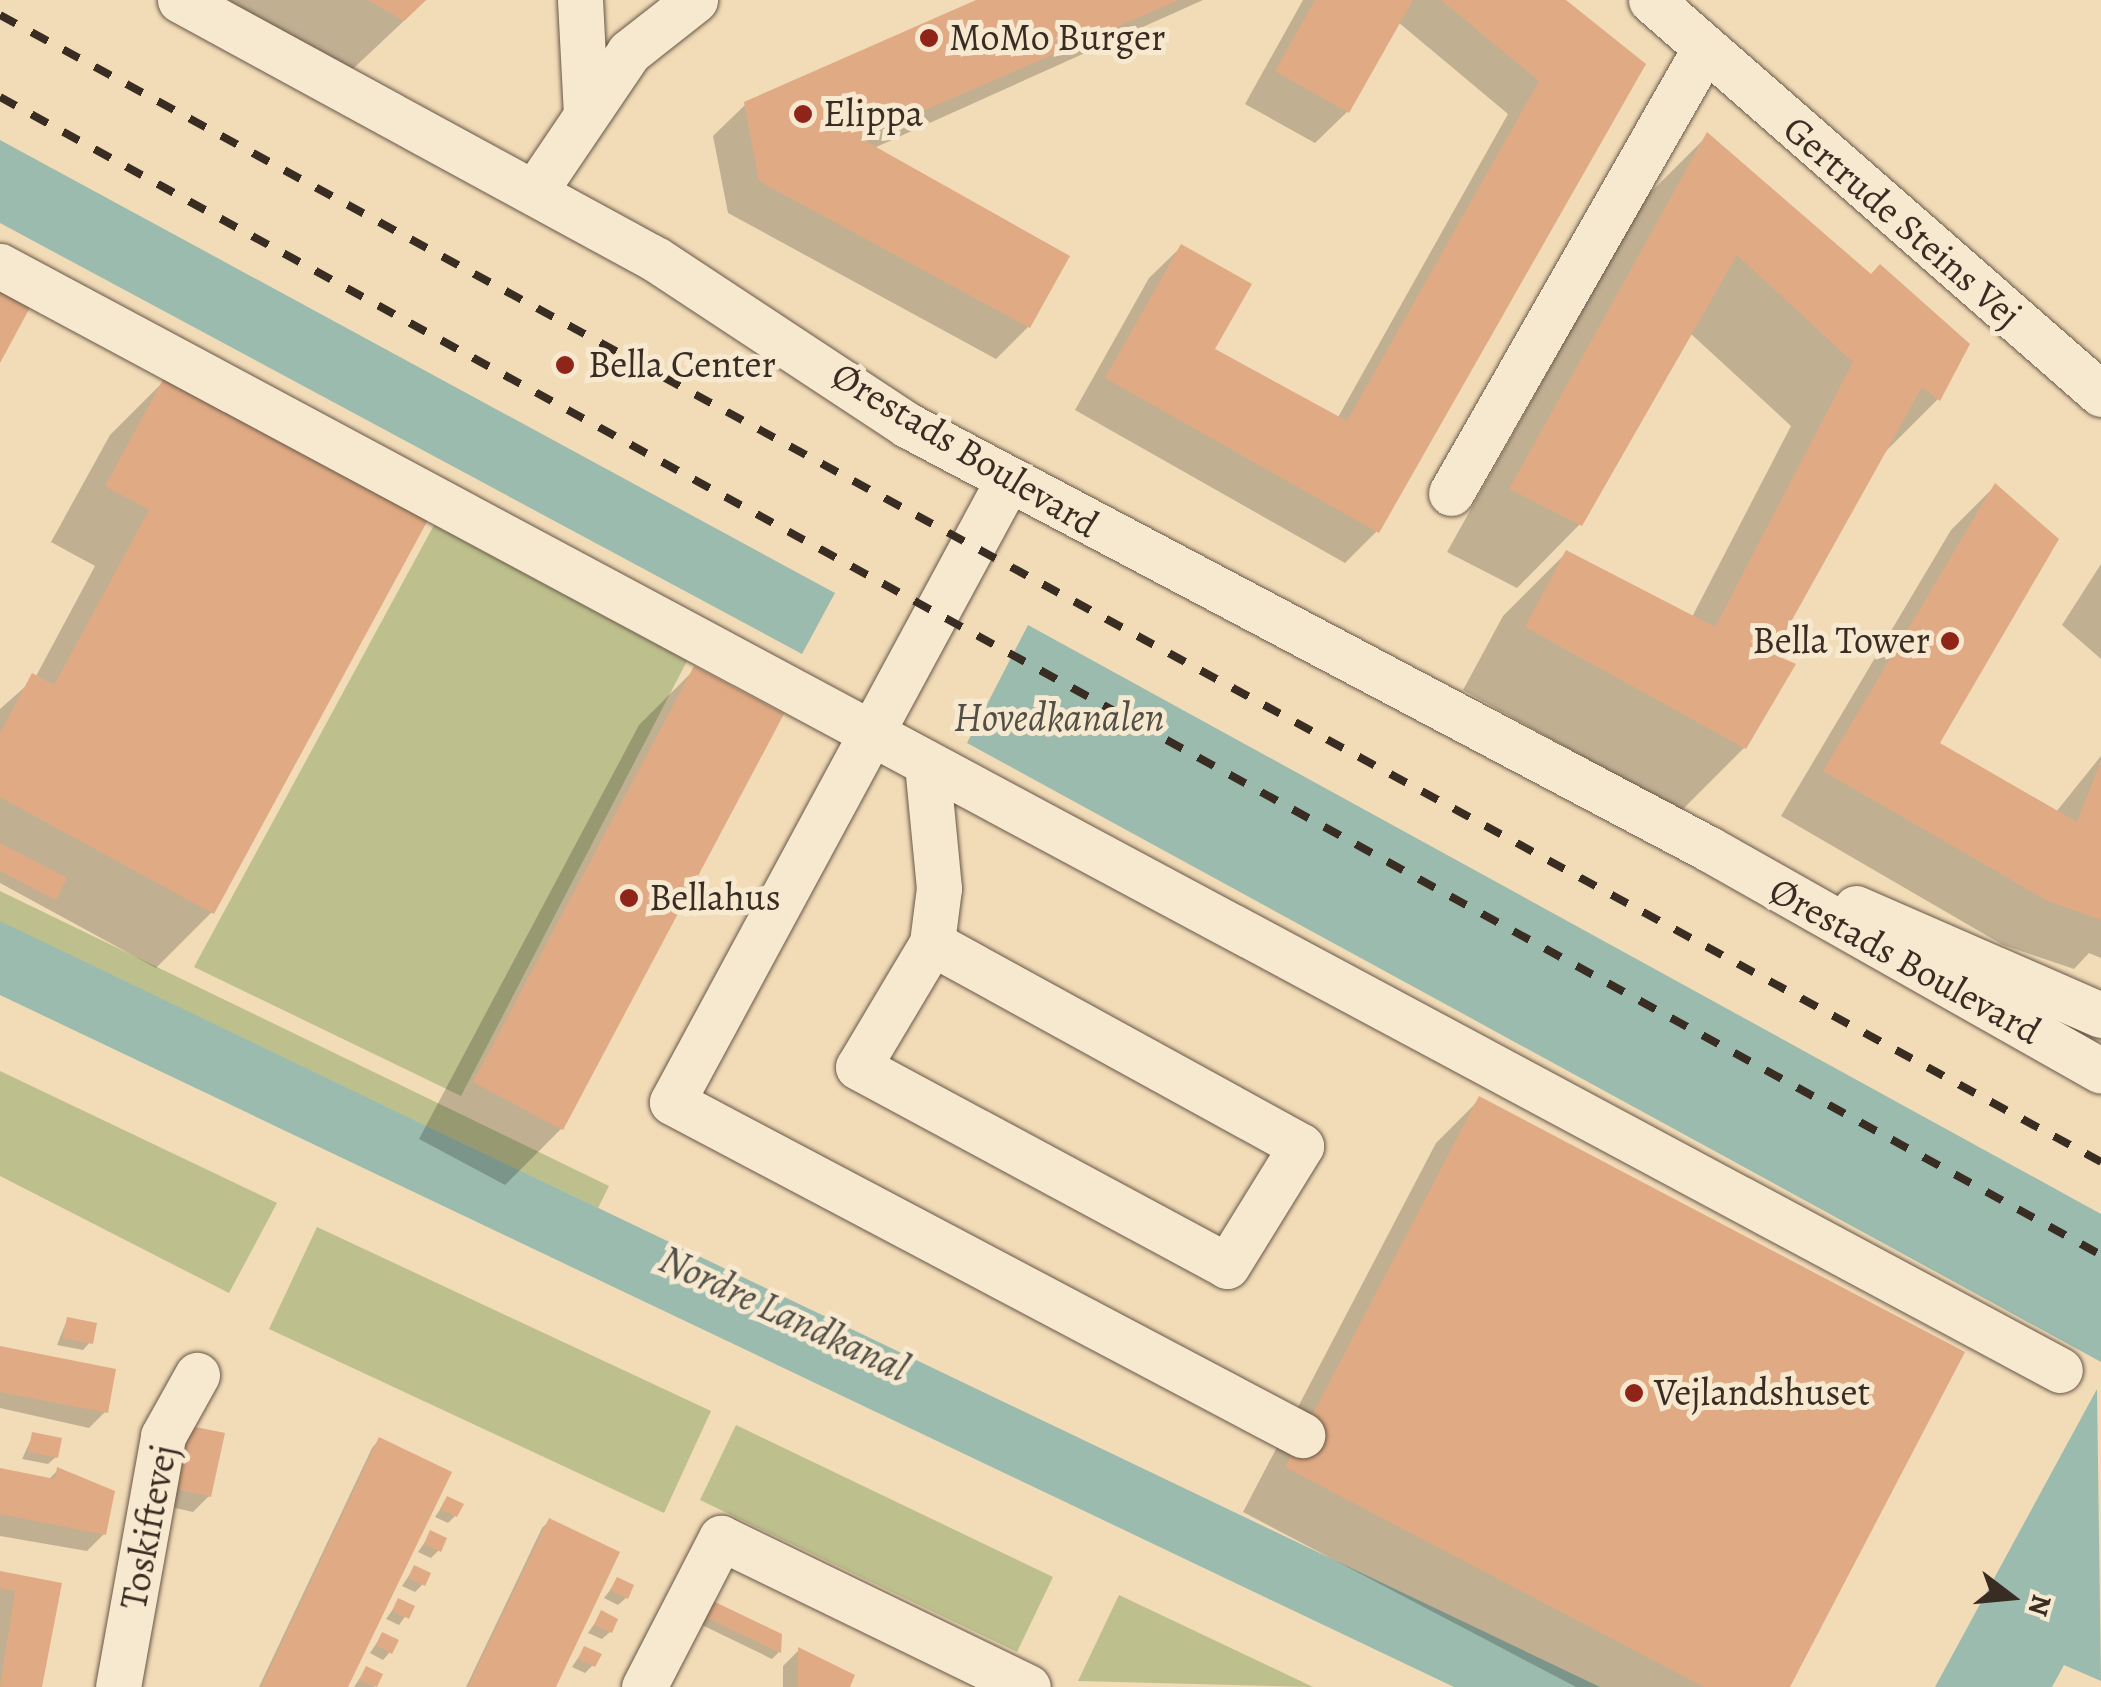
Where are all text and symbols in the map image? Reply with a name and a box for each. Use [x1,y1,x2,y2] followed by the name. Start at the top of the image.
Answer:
[949,15,1166,61] place label: MoMo Burger
[918,27,940,49] marker: MoMo Burger
[823,91,923,137] place label: Elippa
[792,103,814,125] marker: Elippa
[1774,106,2030,338] street label: Gertrude Steins Vej
[588,342,776,388] place label: Bella Center
[552,352,578,378] marker: Bella Center
[823,352,1107,548] street label: Ørestads Boulevard
[1752,618,1930,664] place label: Bella Tower
[1939,630,1961,652] marker: Bella Tower
[954,694,1164,742] water label: Hovedkanalen
[1761,868,2049,1054] street label: Ørestads Boulevard
[649,875,781,921] place label: Bellahus
[618,887,640,909] marker: Bellahus
[652,1235,916,1393] water label: Nordre Landkanal
[1654,1370,1870,1416] place label: Vejlandshuset
[1623,1382,1645,1404] marker: Vejlandshuset
[111,1441,187,1613] street label: Toskiftevej
[1961,1547,2061,1647] north arrow
[2019,1590,2061,1620] text: N

